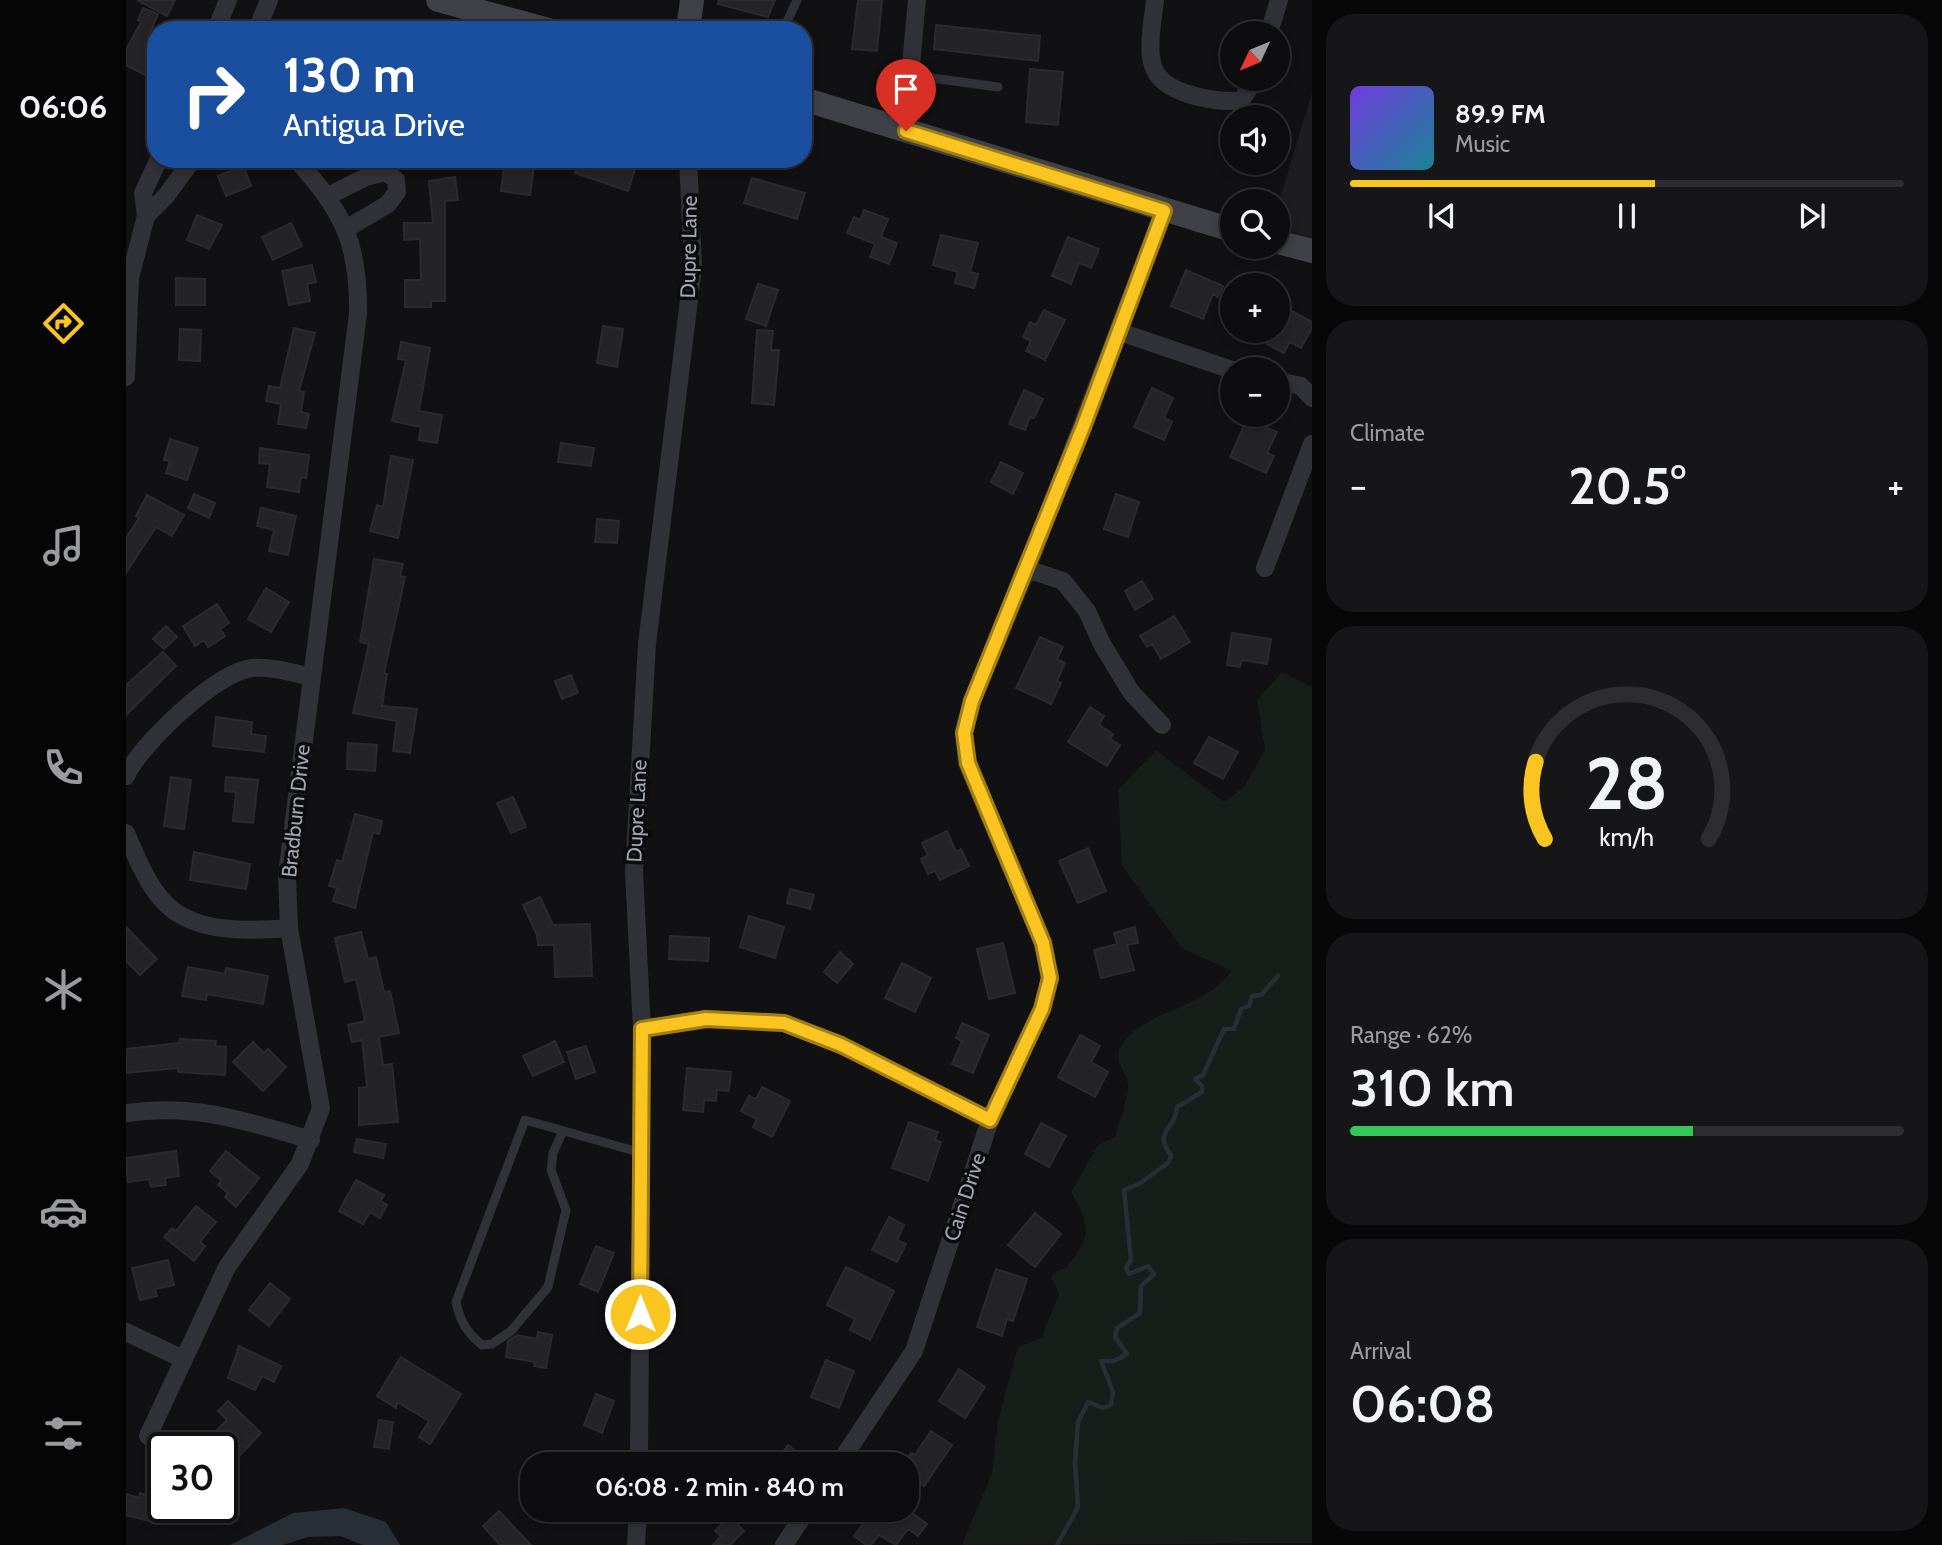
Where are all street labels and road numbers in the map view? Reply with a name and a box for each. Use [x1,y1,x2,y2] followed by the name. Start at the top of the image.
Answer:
[675,195,702,299] street label: Dupre Lane
[276,743,315,879] street label: Bradburn Drive
[621,759,652,863] street label: Dupre Lane
[939,1149,991,1244] street label: Cain Drive

